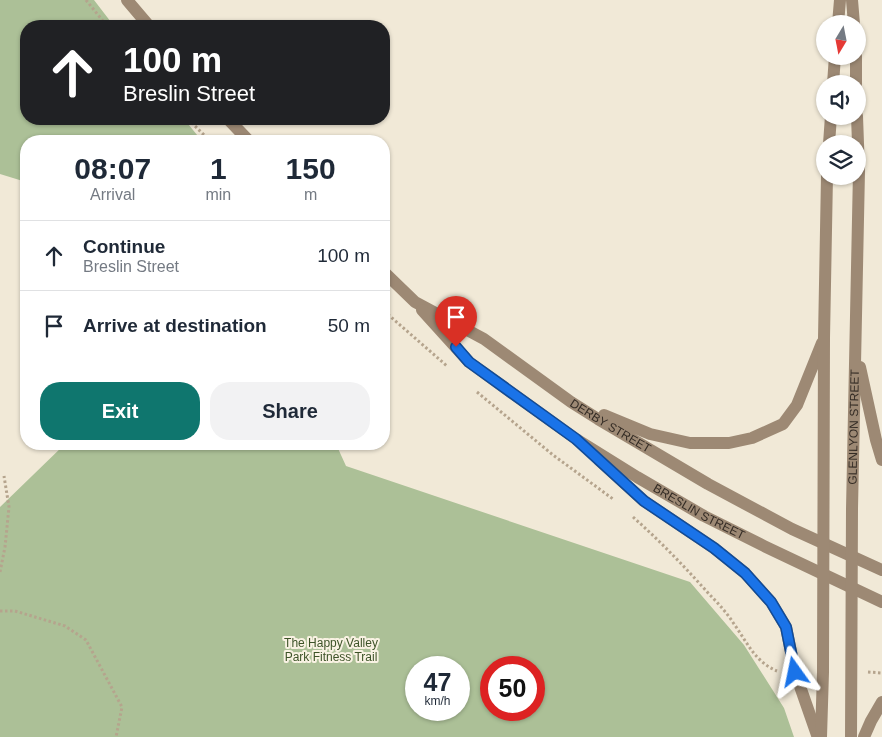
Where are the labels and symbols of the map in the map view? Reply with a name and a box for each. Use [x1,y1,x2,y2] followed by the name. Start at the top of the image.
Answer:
[816,15,866,65] north arrow
[435,296,477,347] pin
[846,369,862,485] street label: GLENLYON STREET
[567,396,654,456] street label: DERBY STREET
[651,481,748,543] street label: BRESLIN STREET
[284,636,378,664] park label: The Happy Valley Park Fitness Trail
[768,645,820,697] position arrow
[480,656,545,721] speed limit sign: 50

